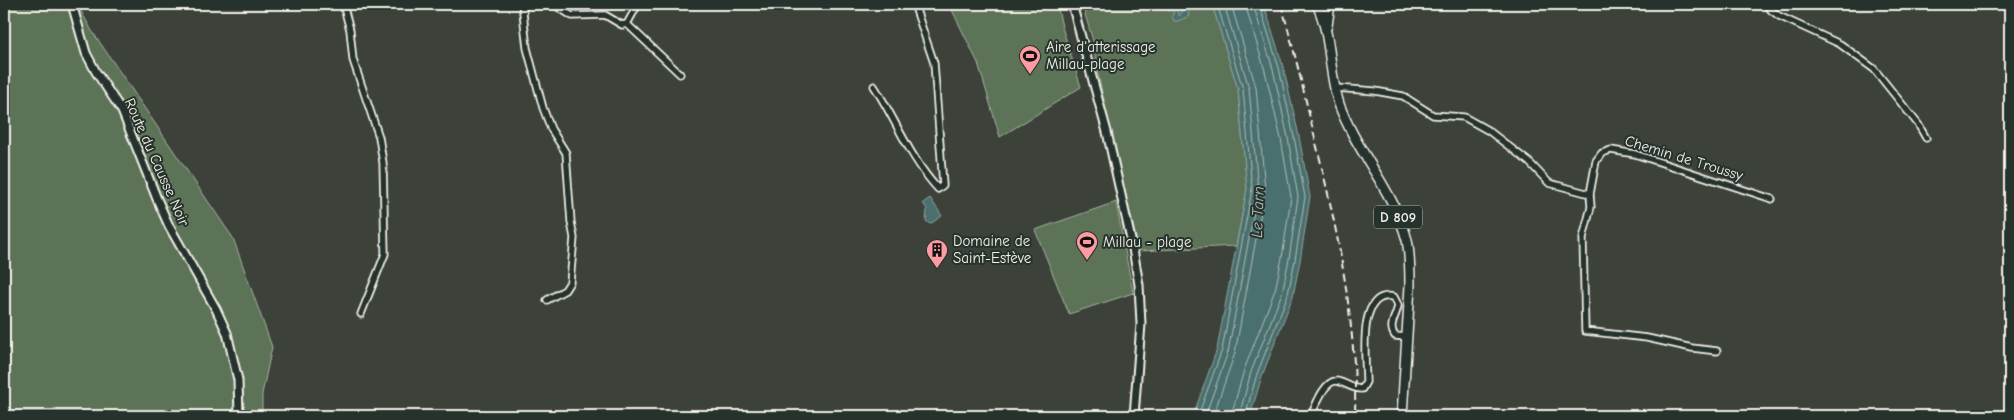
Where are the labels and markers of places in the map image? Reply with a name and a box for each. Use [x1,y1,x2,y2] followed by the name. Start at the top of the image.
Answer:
[1046,38,1156,73] place label: Aire d'atterissage Millau-plage
[1018,44,1042,75] sports icon: Aire d'atterissage Millau-plage
[1075,230,1099,261] sports icon: Millau - plage
[953,232,1032,267] place label: Domaine de Saint-Estève
[1103,233,1192,251] place label: Millau - plage
[925,238,949,269] building icon: Domaine de Saint-Estève

